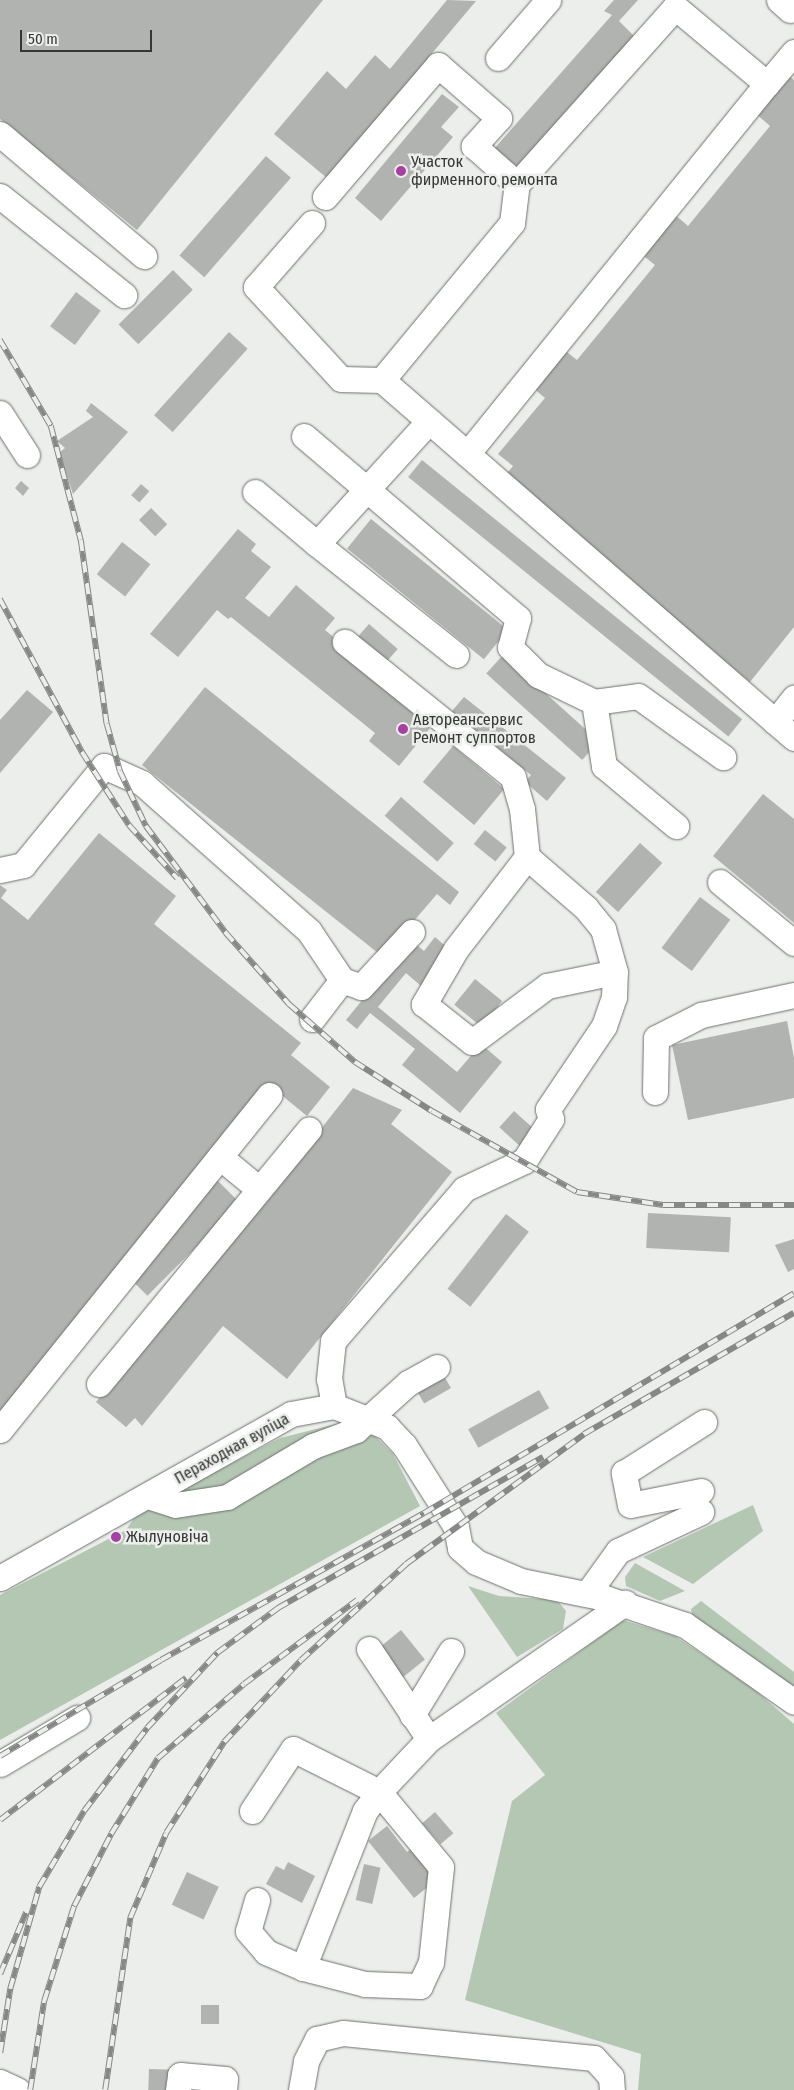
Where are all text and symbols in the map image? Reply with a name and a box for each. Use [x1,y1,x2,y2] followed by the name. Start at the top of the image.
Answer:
[22,20,155,52] scale bar
[28,30,58,48] text: 50 m
[411,152,558,190] place label: Участок фирменного ремонта
[395,165,407,177] marker: Участок фирменного ремонта
[413,710,536,748] place label: Автореансервис Ремонт суппортов
[397,723,409,735] marker: Автореансервис Ремонт суппортов
[171,1409,293,1489] street label: Пераходная вуліца
[126,1527,209,1547] place label: Жылуновіча
[110,1531,122,1543] marker: Жылуновіча

